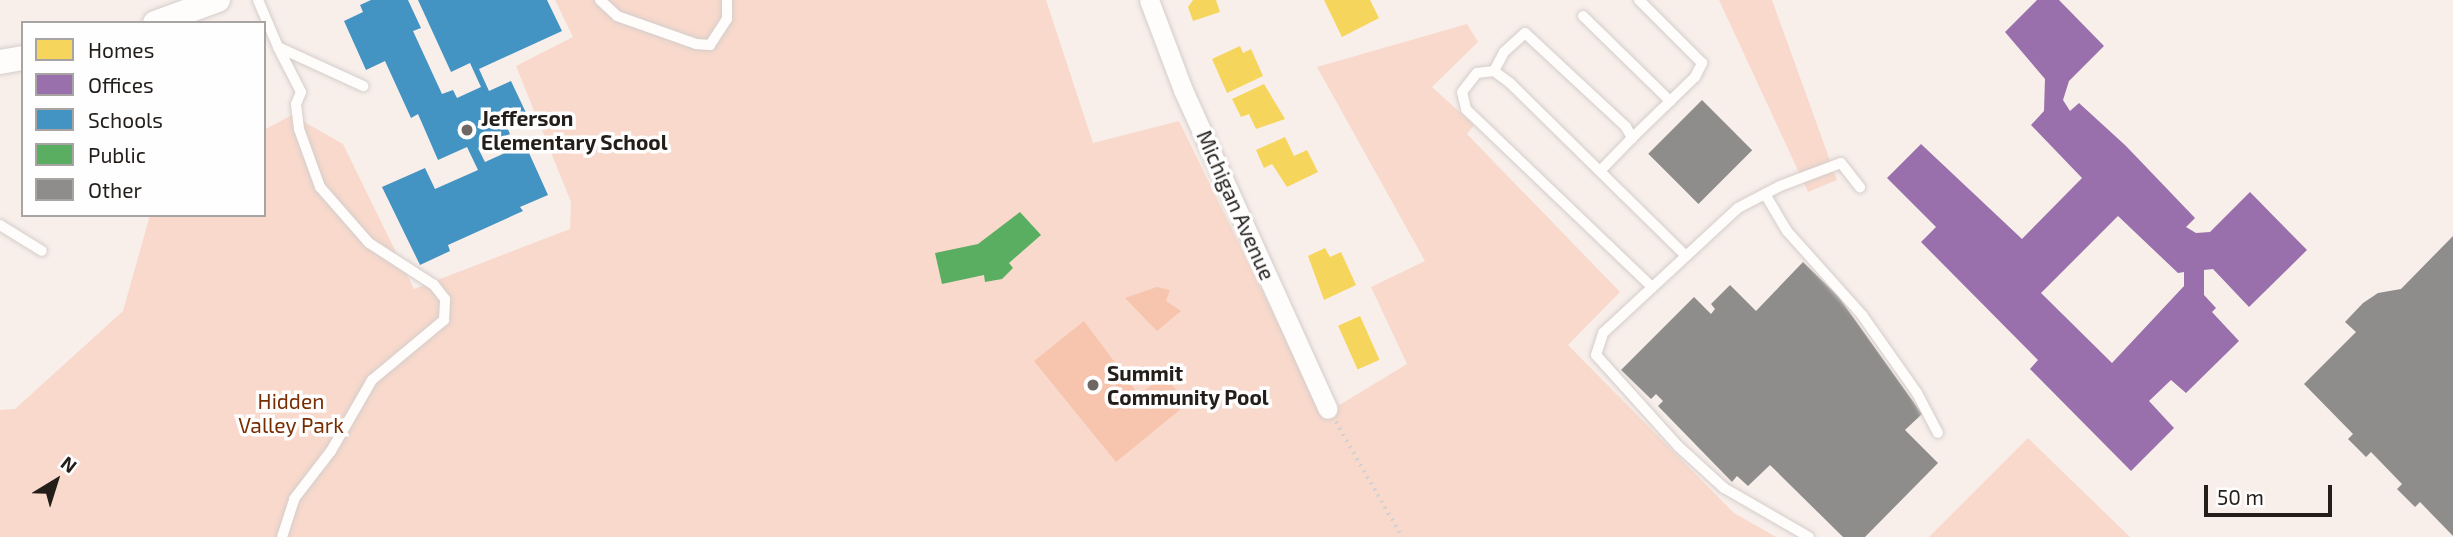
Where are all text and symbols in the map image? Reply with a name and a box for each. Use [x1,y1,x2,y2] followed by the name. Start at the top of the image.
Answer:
[21,21,266,217] legend
[88,37,154,62] text: Homes
[88,72,154,97] text: Offices
[481,105,668,155] place label: Jefferson Elementary School
[88,107,163,132] text: Schools
[459,122,475,138] marker: Jefferson Elementary School
[1192,126,1280,284] street label: Michigan Avenue
[88,142,146,167] text: Public
[88,177,142,202] text: Other
[1107,360,1269,410] place label: Summit Community Pool
[1085,377,1101,393] marker: Summit Community Pool
[238,388,344,438] park label: Hidden Valley Park
[21,446,91,516] north arrow
[57,451,82,477] text: N
[2208,470,2336,514] scale bar
[2217,484,2264,509] text: 50 m

